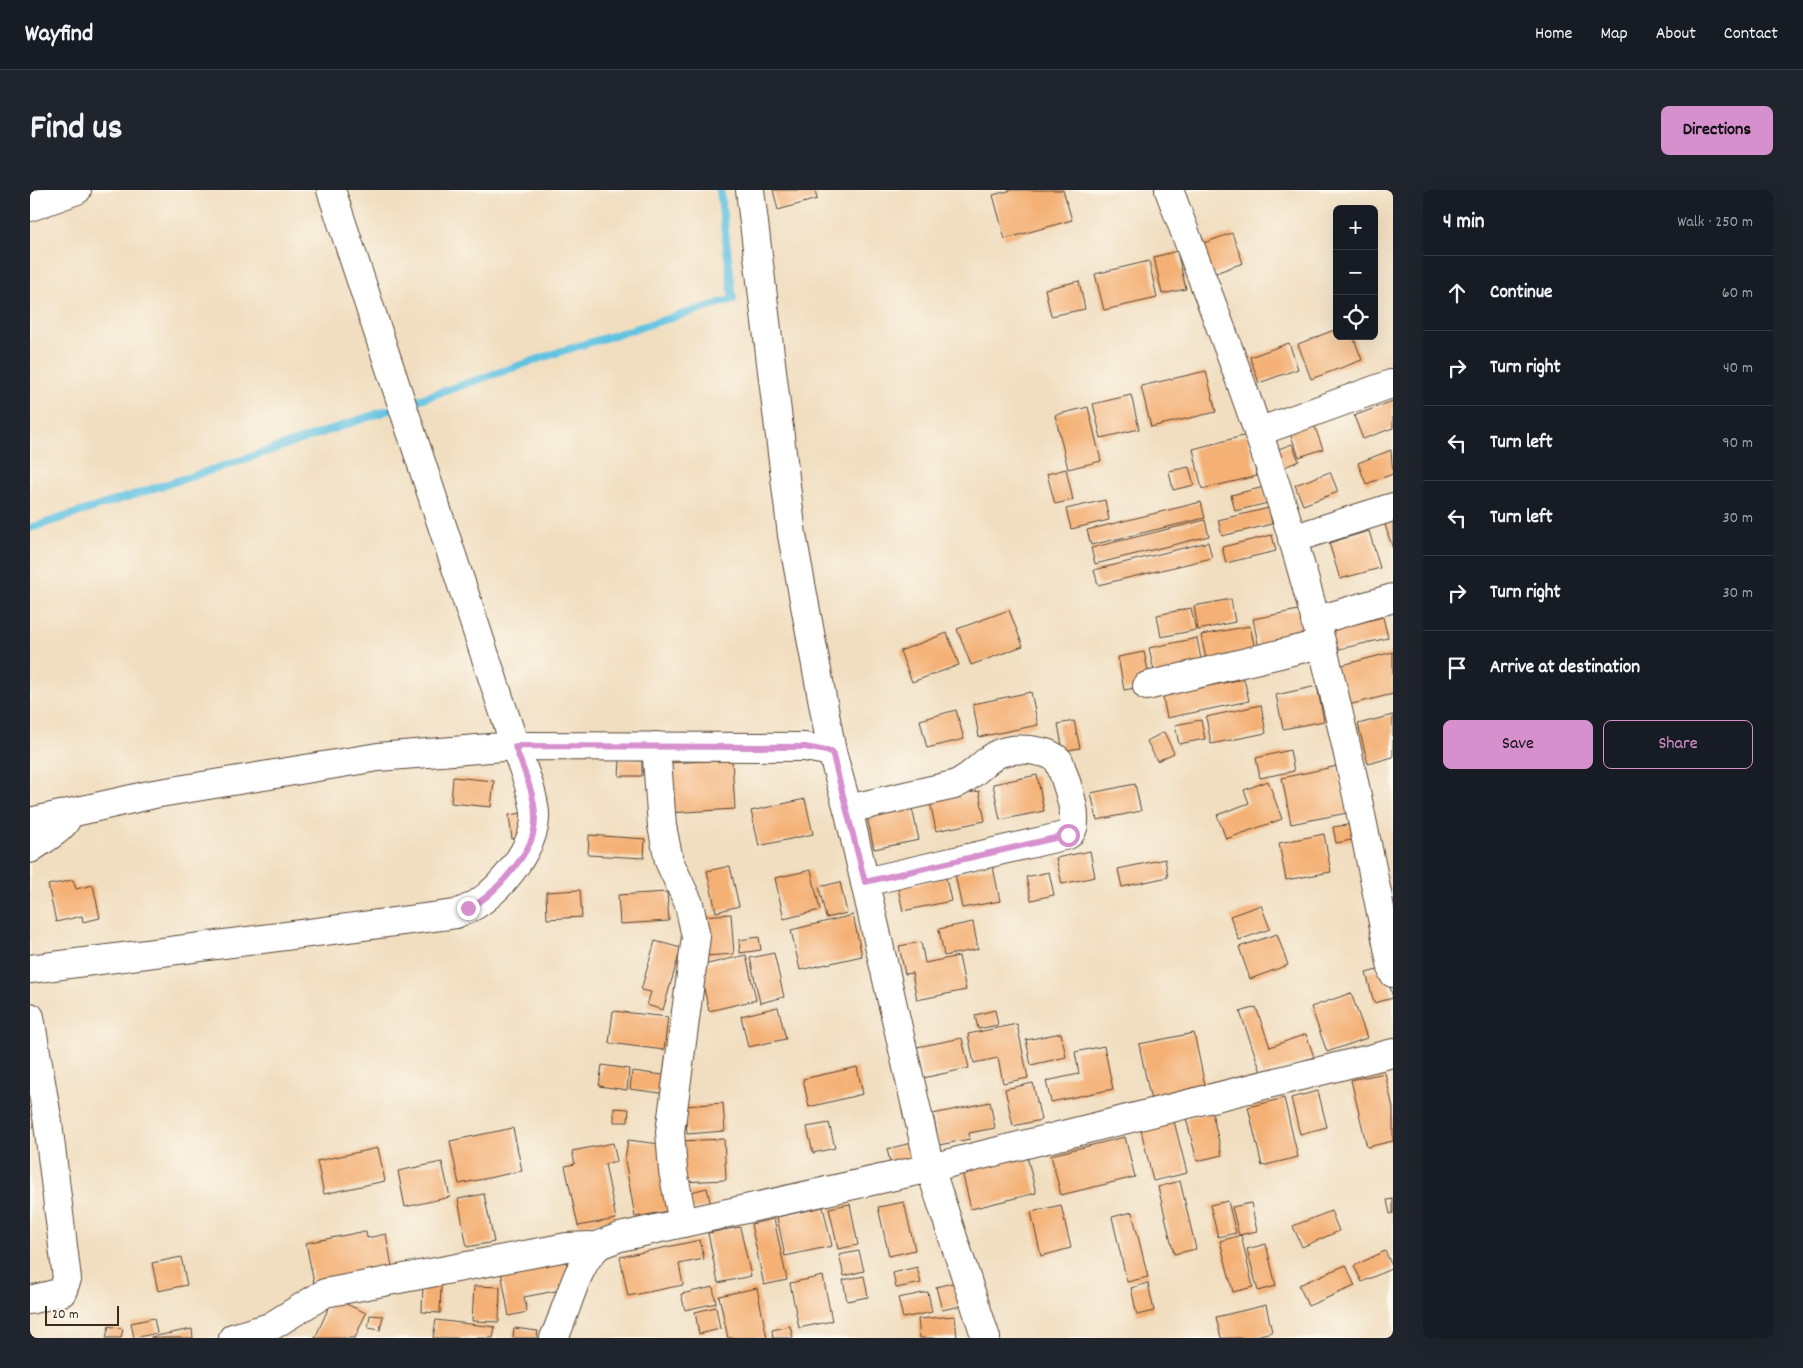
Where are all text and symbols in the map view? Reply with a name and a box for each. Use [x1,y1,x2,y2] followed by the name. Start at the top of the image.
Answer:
[25,18,93,52] text: Wayfind
[1535,22,1572,47] text: Home
[1600,22,1628,47] text: Map
[1656,22,1696,47] text: About
[1724,22,1778,47] text: Contact
[30,105,122,155] text: Find us
[1661,106,1773,155] button: Directions
[1333,205,1378,340] map controls
[1333,205,1378,250] button: +
[1443,208,1485,238] text: 4 min
[1677,211,1753,234] text: Walk · 250 m
[1333,250,1378,295] button: −
[1443,279,1471,307] icon: ahead
[1490,280,1552,307] text: Continue
[1722,282,1753,305] text: 60 m
[1333,295,1378,340] button: locate
[1443,354,1471,382] icon: right
[1490,355,1561,382] text: Turn right
[1723,357,1753,380] text: 40 m
[1443,429,1471,457] icon: left
[1490,430,1553,457] text: Turn left
[1722,432,1753,455] text: 90 m
[1443,504,1471,532] icon: left
[1490,505,1553,532] text: Turn left
[1723,507,1753,530] text: 30 m
[1443,579,1471,607] icon: right
[1490,580,1561,607] text: Turn right
[1723,582,1753,605] text: 30 m
[1443,654,1471,682] icon: arrive
[1490,655,1640,682] text: Arrive at destination
[1443,720,1593,769] button: Save
[1603,720,1753,769] button: Share
[1057,824,1080,847] route start
[457,897,480,920] route end
[45,1303,119,1326] scale bar
[52,1305,79,1325] text: 20 m

